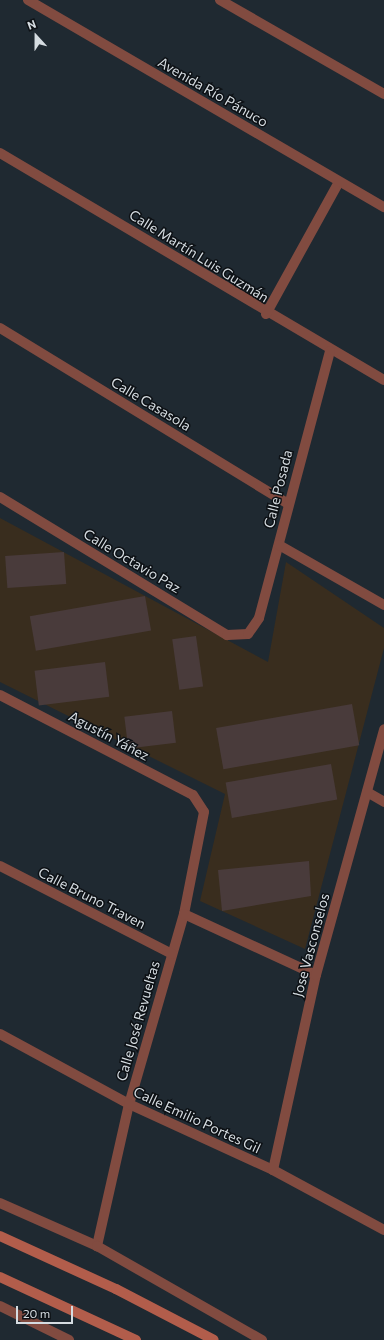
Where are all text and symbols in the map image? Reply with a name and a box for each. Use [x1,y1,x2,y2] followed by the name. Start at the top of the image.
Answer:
[16,16,56,56] north arrow
[25,17,38,32] text: N
[155,54,271,130] street label: Avenida Río Pánuco
[126,206,272,306] street label: Calle Martín Luis Guzmán
[108,374,194,434] street label: Calle Casasola
[260,448,296,530] street label: Calle Posada
[80,525,184,597] street label: Calle Octavio Paz
[66,708,152,764] street label: Agustín Yáñez
[35,864,149,932] street label: Calle Bruno Traven
[289,891,333,999] street label: Jose Vasconselos
[113,959,163,1083] street label: Calle José Revueltas
[131,1083,263,1157] street label: Calle Emilio Portes Gil
[18,1298,75,1324] scale bar
[23,1306,50,1320] text: 20 m

